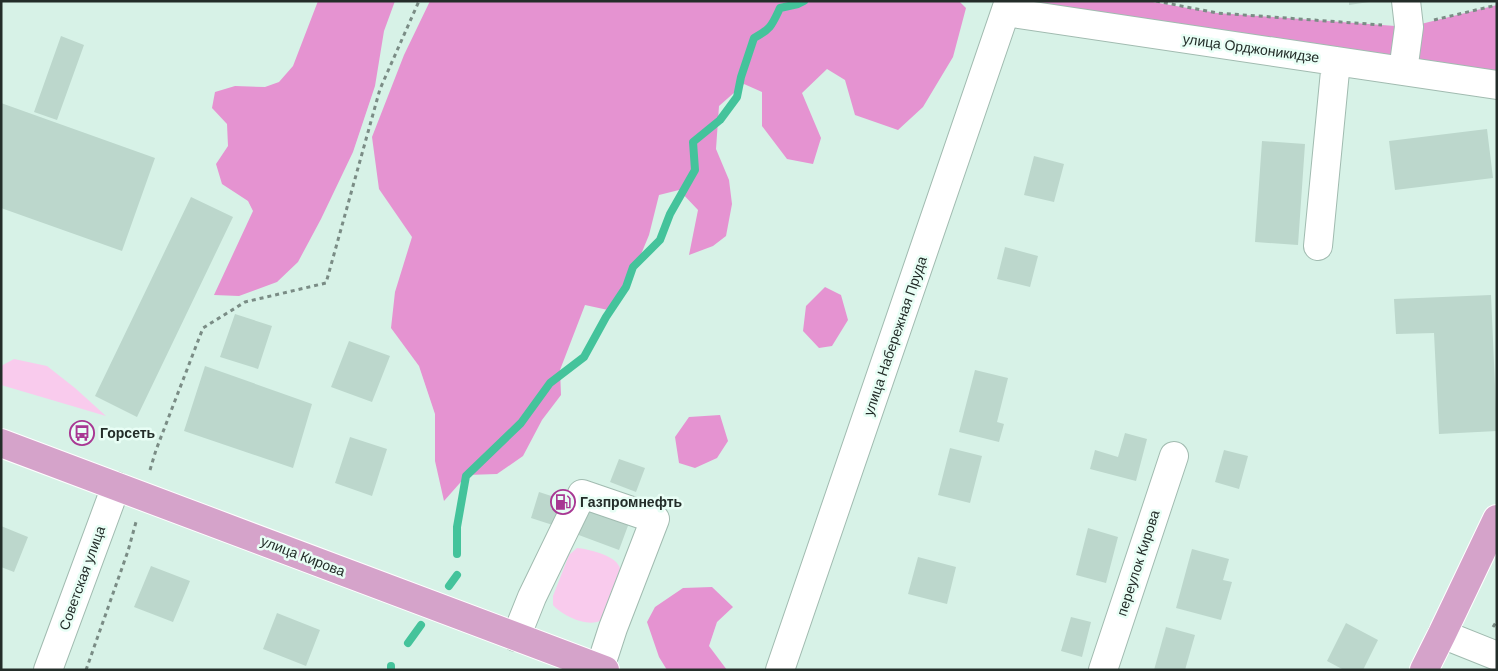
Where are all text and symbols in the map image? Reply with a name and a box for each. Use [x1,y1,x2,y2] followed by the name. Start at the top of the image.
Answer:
[1182,30,1321,67] street label: улица Орджоникидзе
[859,254,931,418] street label: улица Набережная Пруда
[69,420,95,446] bus stop icon: Горсеть
[100,424,156,442] place label: Горсеть
[550,489,576,515] fuel station icon: Газпромнефть
[580,493,683,511] place label: Газпромнефть
[1112,508,1164,618] street label: переулок Кирова
[55,523,109,633] street label: Советская улица
[258,532,348,580] street label: улица Кирова

